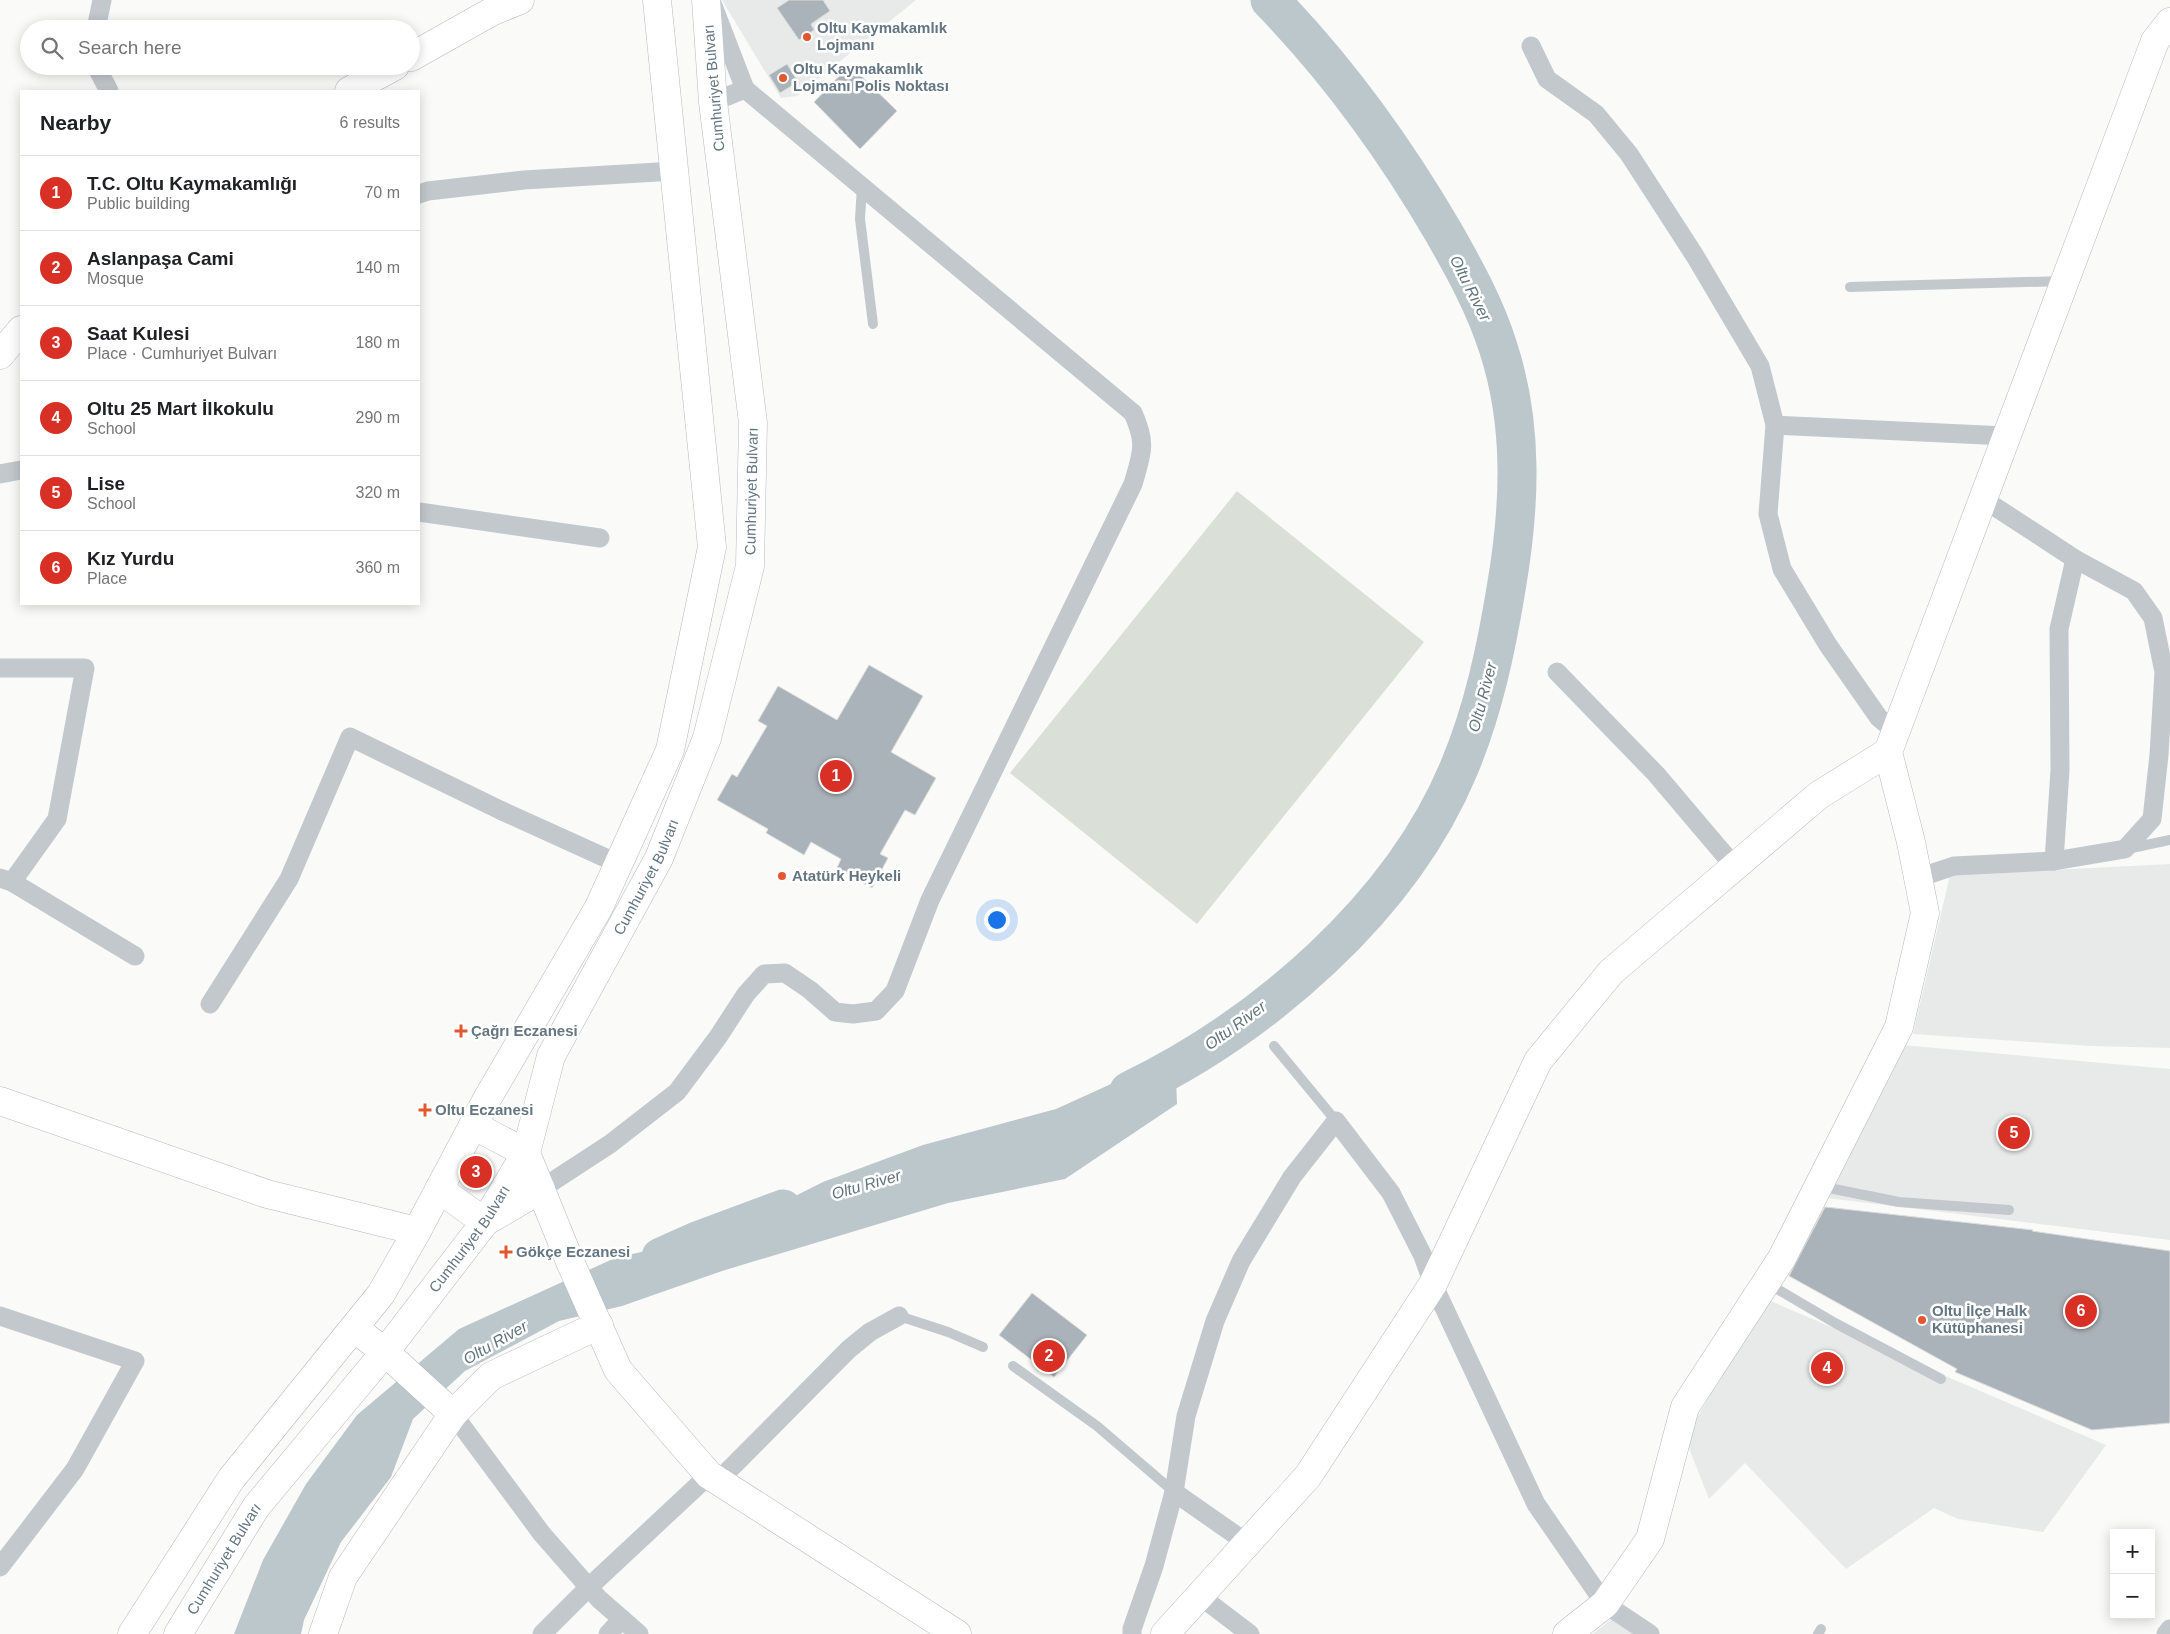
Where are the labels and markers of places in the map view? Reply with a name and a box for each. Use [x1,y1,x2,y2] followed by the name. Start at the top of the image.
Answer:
[817,19,948,53] place label: Oltu Kaymakamlık Lojmanı
[801,31,813,43] marker: Oltu Kaymakamlık Lojmanı
[793,60,949,94] place label: Oltu Kaymakamlık Lojmanı Polis Noktası
[777,72,789,84] marker: Oltu Kaymakamlık Lojmanı Polis Noktası
[820,757,852,795] pin: 1
[792,867,901,884] place label: Atatürk Heykeli
[776,870,788,882] marker: Atatürk Heykeli
[471,1022,578,1039] place label: Çağrı Eczanesi
[455,1025,467,1037] marker: Çağrı Eczanesi
[435,1101,533,1118] place label: Oltu Eczanesi
[419,1104,431,1116] marker: Oltu Eczanesi
[1998,1114,2030,1152] pin: 5
[460,1153,492,1191] pin: 3
[516,1243,630,1260] place label: Gökçe Eczanesi
[500,1246,512,1258] marker: Gökçe Eczanesi
[2065,1292,2097,1330] pin: 6
[1932,1302,2028,1336] place label: Oltu İlçe Halk Kütüphanesi
[1916,1314,1928,1326] marker: Oltu İlçe Halk Kütüphanesi
[1033,1337,1065,1375] pin: 2
[1811,1349,1843,1387] pin: 4

